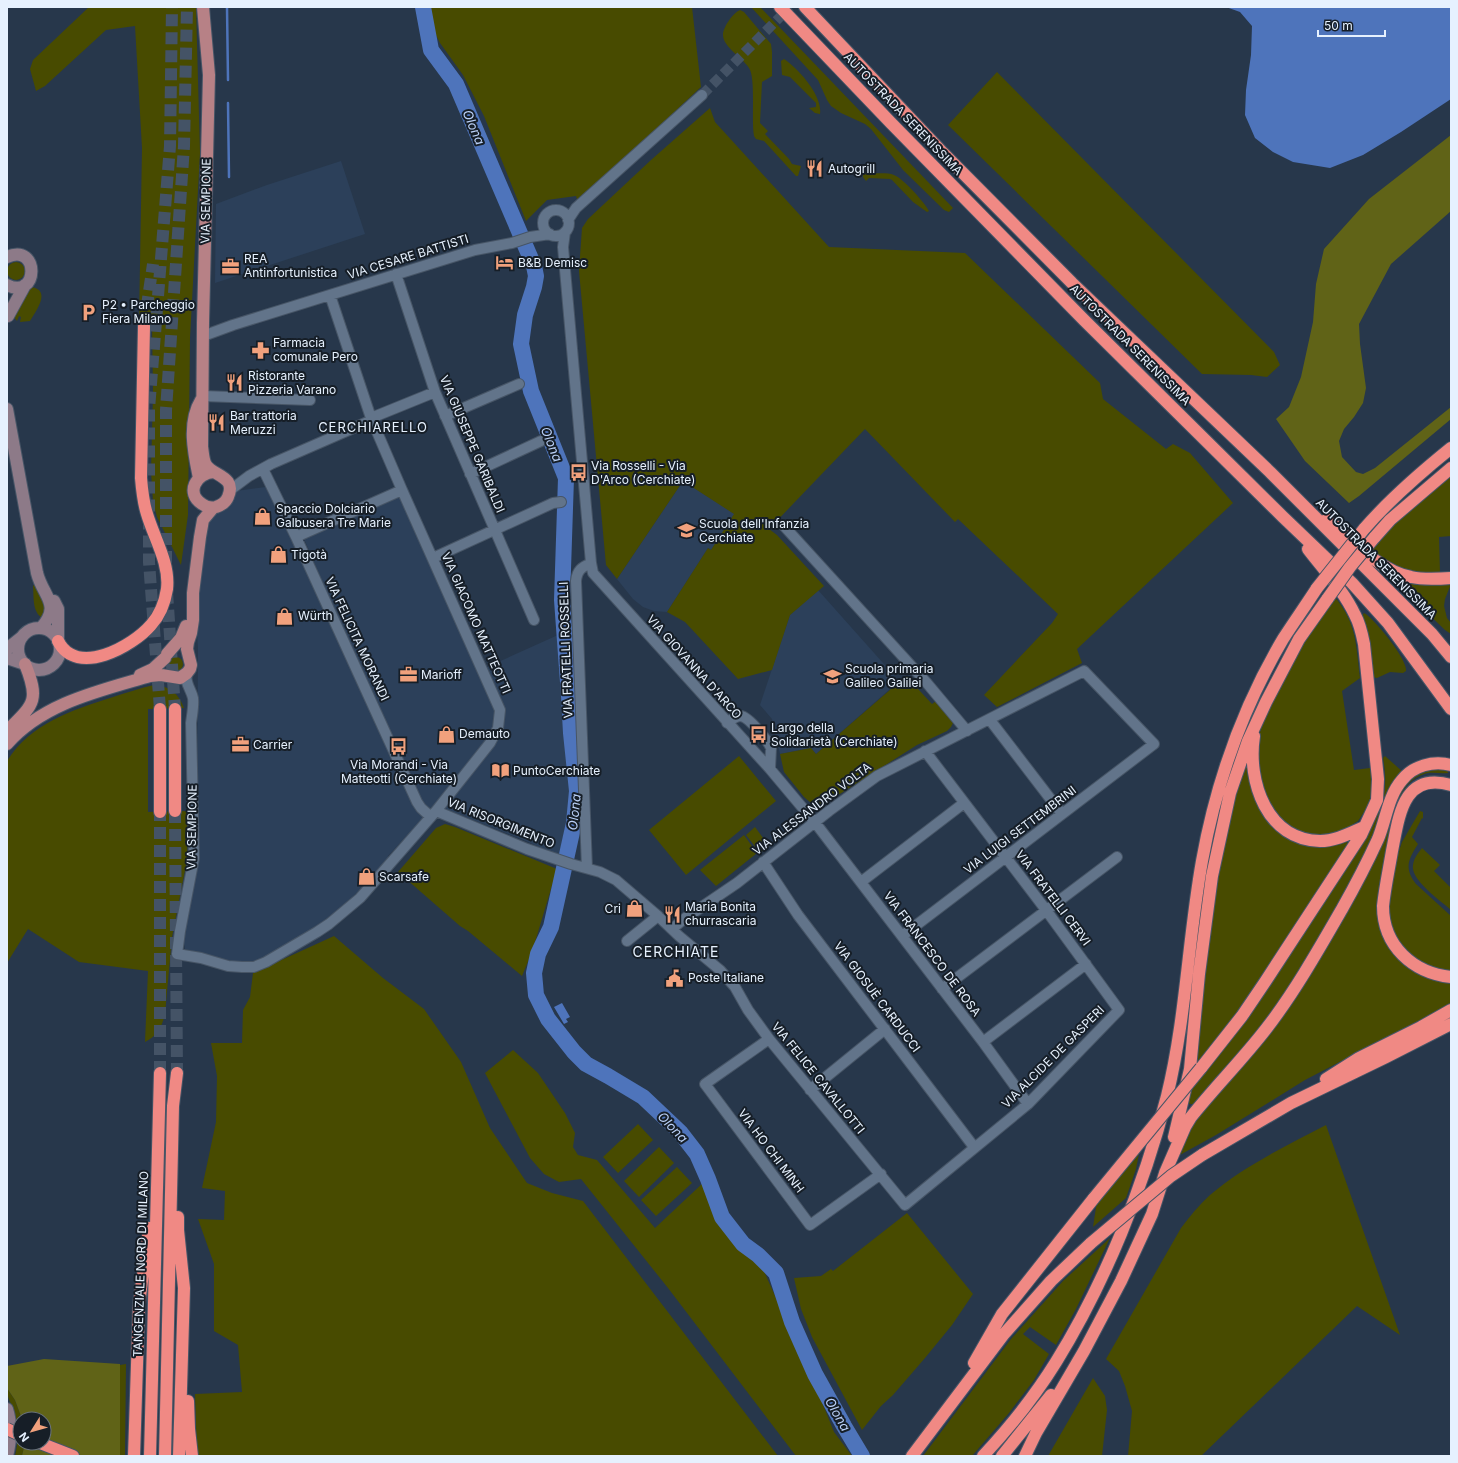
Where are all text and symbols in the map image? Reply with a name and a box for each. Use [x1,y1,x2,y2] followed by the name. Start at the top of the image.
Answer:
[1318,12,1385,38] scale bar
[1324,18,1353,33] text: 50 m
[841,49,966,178] street label: AUTOSTRADA SERENISSIMA
[459,107,489,147] water label: Olona
[197,158,214,244] street label: VIA SEMPIONE
[805,159,825,179] restaurant icon: Autogrill
[828,161,875,176] place label: Autogrill
[345,231,470,282] street label: VIA CESARE BATTISTI
[244,251,337,280] place label: REA Antinfortunistica
[495,253,515,273] hotel icon: B&B Demisc
[518,255,587,270] place label: B&B Demisc
[221,256,241,276] office icon: REA Antinfortunistica
[1067,281,1194,408] street label: AUTOSTRADA SERENISSIMA
[102,297,195,326] place label: P2 • Parcheggio Fiera Milano
[79,302,99,322] parking icon: P2 • Parcheggio Fiera Milano
[273,335,358,364] place label: Farmacia comunale Pero
[250,340,270,360] pharmacy icon: Farmacia comunale Pero
[248,368,336,397] place label: Ristorante Pizzeria Varano
[225,373,245,393] restaurant icon: Ristorante Pizzeria Varano
[437,373,508,515] street label: VIA GIUSEPPE GARIBALDI
[230,408,297,437] place label: Bar trattoria Meruzzi
[207,413,227,433] restaurant icon: Bar trattoria Meruzzi
[318,419,428,435] district label: CERCHIARELLO
[538,424,566,464] water label: Olona
[591,458,695,487] place label: Via Rosselli - Via D'Arco (Cerchiate)
[568,463,588,483] bus stop icon: Via Rosselli - Via D'Arco (Cerchiate)
[1313,495,1440,622] street label: AUTOSTRADA SERENISSIMA
[276,501,391,530] place label: Spaccio Dolciario Galbusera Tre Marie
[253,506,273,526] shop icon: Spaccio Dolciario Galbusera Tre Marie
[699,516,809,545] place label: Scuola dell'Infanzia Cerchiate
[676,521,696,541] school or university icon: Scuola dell'Infanzia Cerchiate
[268,545,288,565] shop icon: Tigotà
[291,547,327,562] place label: Tigotà
[439,550,514,696] street label: VIA GIACOMO MATTEOTTI
[322,575,393,703] street label: VIA FELICITA MORANDI
[556,581,575,719] street label: VIA FRATELLI ROSSELLI
[275,606,295,626] shop icon: Würth
[298,608,333,623] place label: Würth
[644,612,745,722] street label: VIA GIOVANNA D'ARCO
[845,661,933,690] place label: Scuola primaria Galileo Galilei
[398,665,418,685] office icon: Marioff
[822,666,842,686] school or university icon: Scuola primaria Galileo Galilei
[421,667,462,682] place label: Marioff
[771,720,898,749] place label: Largo della Solidarietà (Cerchiate)
[436,724,456,744] shop icon: Demauto
[748,725,768,745] bus stop icon: Largo della Solidarietà (Cerchiate)
[459,726,510,741] place label: Demauto
[230,735,250,755] office icon: Carrier
[389,736,409,756] bus stop icon: Via Morandi - Via Matteotti (Cerchiate)
[253,737,293,752] place label: Carrier
[341,757,457,786] place label: Via Morandi - Via Matteotti (Cerchiate)
[749,759,874,858] street label: VIA ALESSANDRO VOLTA
[490,761,510,781] library icon: PuntoCerchiate
[513,763,600,778] place label: PuntoCerchiate
[960,782,1079,877] street label: VIA LUIGI SETTEMBRINI
[183,784,200,870] street label: VIA SEMPIONE
[564,793,584,831] water label: Olona
[445,794,557,851] street label: VIA RISORGIMENTO
[1013,847,1094,948] street label: VIA FRATELLI CERVI
[356,867,376,887] shop icon: Scarsafe
[379,869,429,884] place label: Scarsafe
[881,888,984,1019] street label: VIA FRANCESCO DE ROSA
[624,899,644,919] shop icon: Cri
[685,899,756,928] place label: Maria Bonita churrascaria
[605,901,621,916] place label: Cri
[662,904,682,924] restaurant icon: Maria Bonita churrascaria
[831,938,924,1055] street label: VIA GIOSUÈ CARDUCCI
[633,943,719,960] district label: CERCHIATE
[665,968,685,988] public building icon: Poste Italiane
[688,970,764,985] place label: Poste Italiane
[998,1002,1107,1111] street label: VIA ALCIDE DE GASPERI
[769,1019,868,1137] street label: VIA FELICE CAVALLOTTI
[735,1106,808,1196] street label: VIA HO CHI MINH
[655,1108,691,1146] water label: Olona
[130,1171,151,1357] street label: TANGENZIALE NORD DI MILANO
[822,1394,854,1434] water label: Olona
[12,1411,52,1451] north arrow
[16,1429,32,1445] text: N

